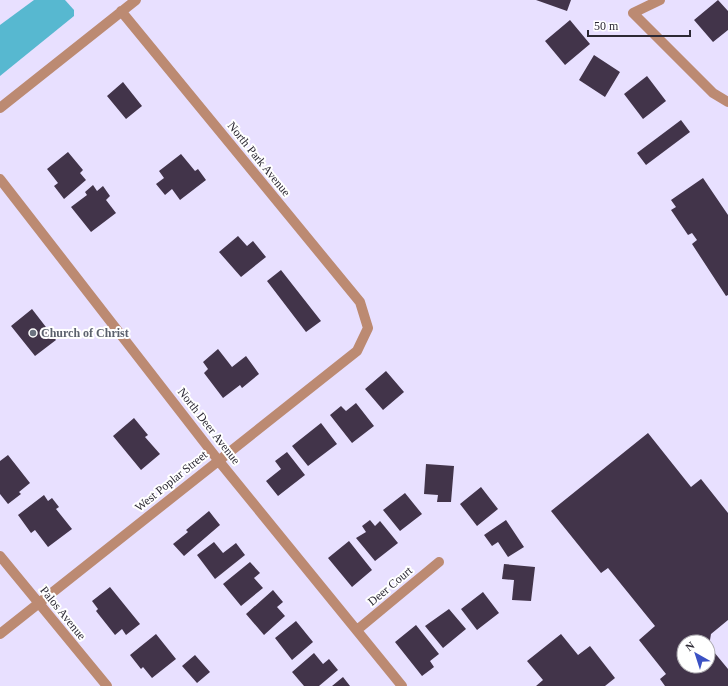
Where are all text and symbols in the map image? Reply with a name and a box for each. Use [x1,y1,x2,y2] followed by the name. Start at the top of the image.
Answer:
[588,12,690,38] scale bar
[594,19,619,33] text: 50 m
[225,119,293,199] street label: North Park Avenue
[41,326,129,340] place label: Church of Christ
[28,328,38,338] marker: Church of Christ
[175,385,243,467] street label: North Deer Avenue
[132,447,211,514] street label: West Poplar Street
[365,563,416,609] street label: Deer Court
[37,583,89,643] street label: Palos Avenue
[676,634,716,674] north arrow
[683,639,697,653] text: N

